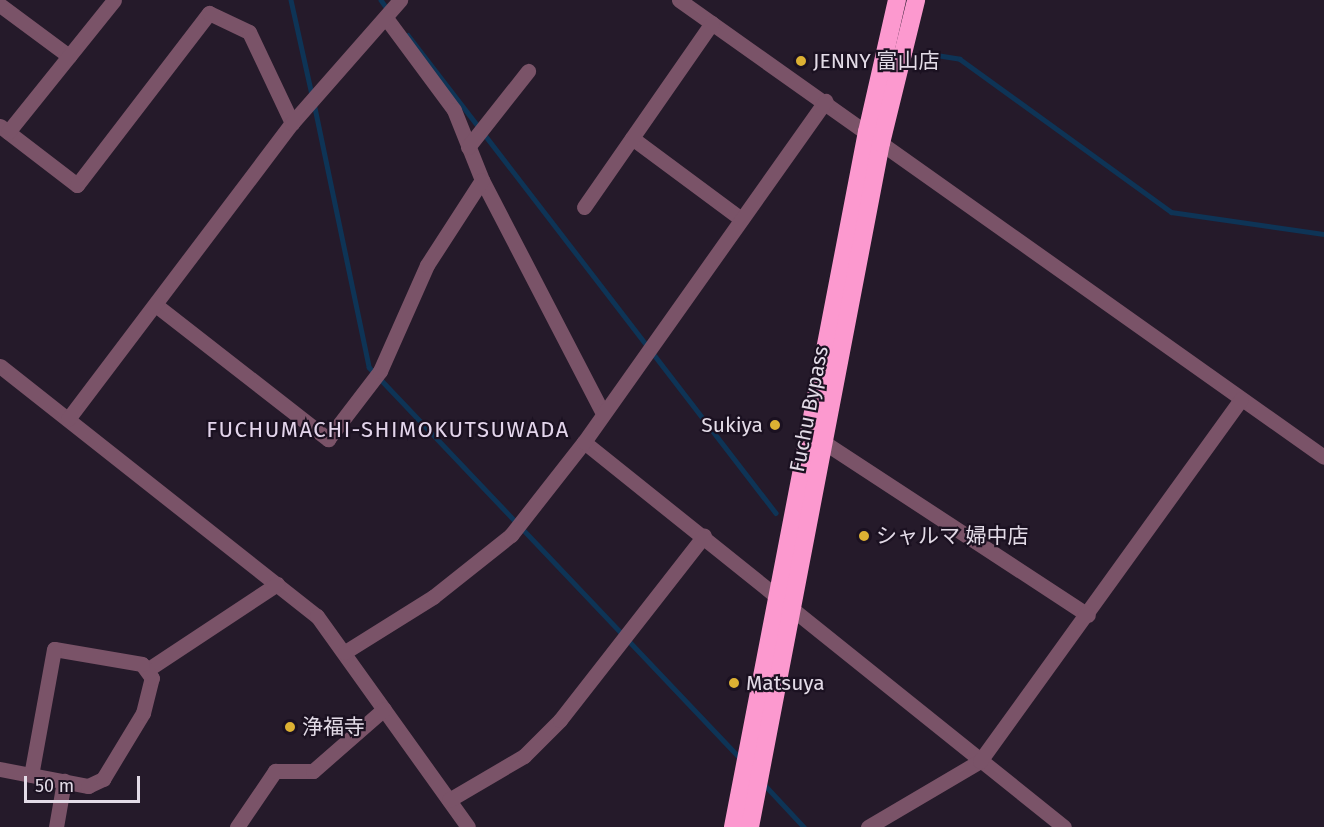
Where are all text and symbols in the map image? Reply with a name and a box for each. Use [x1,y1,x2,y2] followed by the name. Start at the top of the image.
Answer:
[813,48,939,74] place label: JENNY 富山店
[794,54,808,68] marker: JENNY 富山店
[784,344,834,474] street label: Fuchu Bypass
[701,412,763,438] place label: Sukiya
[206,417,570,443] district label: FUCHUMACHI-SHIMOKUTSUWADA
[768,418,782,432] marker: Sukiya
[876,523,1029,549] place label: シャルマ 婦中店
[857,529,871,543] marker: シャルマ 婦中店
[746,670,825,696] place label: Matsuya
[727,676,741,690] marker: Matsuya
[302,714,365,740] place label: 浄福寺
[283,720,297,734] marker: 浄福寺
[27,764,142,802] scale bar
[35,775,74,797] text: 50 m

